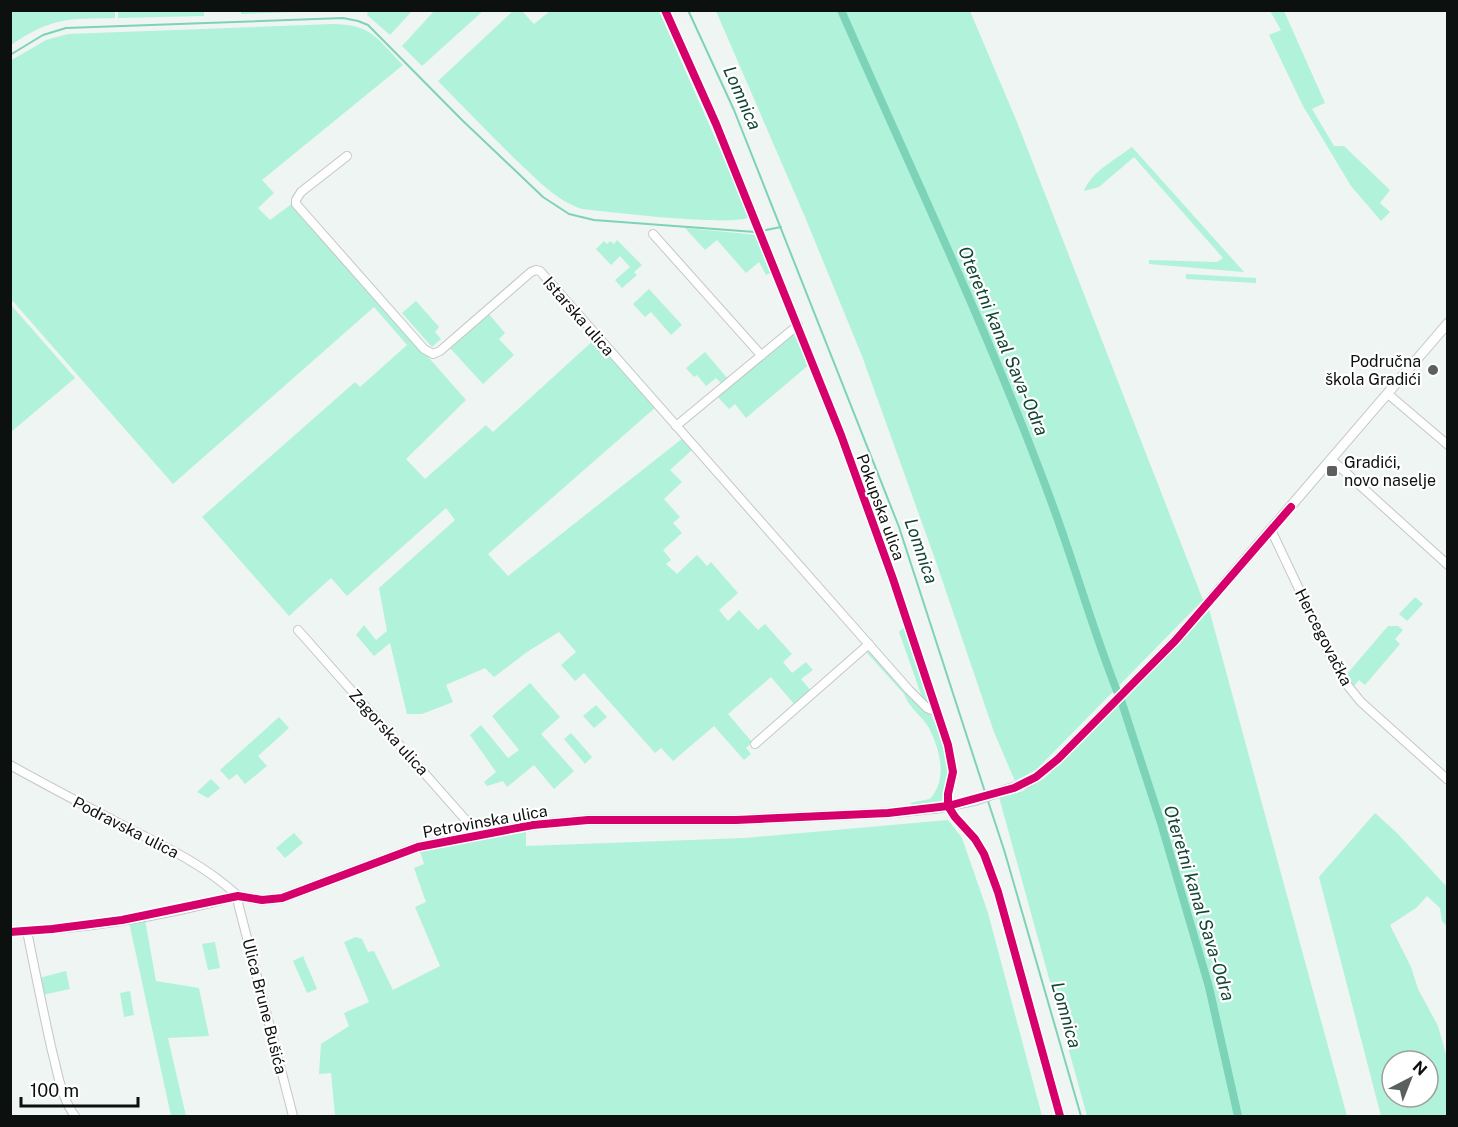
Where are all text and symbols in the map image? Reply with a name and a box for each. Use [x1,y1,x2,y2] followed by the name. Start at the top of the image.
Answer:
[719,63,766,133] water label: Lomnica
[954,243,1053,439] water label: Oteretni kanal Sava-Odra
[539,273,618,360] street label: Istarska ulica
[1325,352,1421,389] place label: Područna škola Gradići
[1426,363,1440,377] marker: Područna škola Gradići
[852,451,909,563] street label: Pokupska ulica
[1344,453,1436,490] place label: Gradići, novo naselje
[1325,464,1339,478] marker: Gradići, novo naselje
[901,515,942,586] water label: Lomnica
[1291,585,1356,689] street label: Hercegovačka
[345,685,432,779] street label: Zagorska ulica
[70,793,182,862] street label: Podravska ulica
[421,801,549,842] street label: Petrovinska ulica
[1160,802,1239,1003] water label: Oteretni kanal Sava-Odra
[238,936,291,1076] street label: Ulica Brune Bušića
[1047,979,1086,1050] water label: Lomnica
[1380,1049,1440,1109] north arrow
[1409,1057,1431,1079] text: N
[21,1070,138,1108] scale bar
[30,1080,79,1101] text: 100 m

